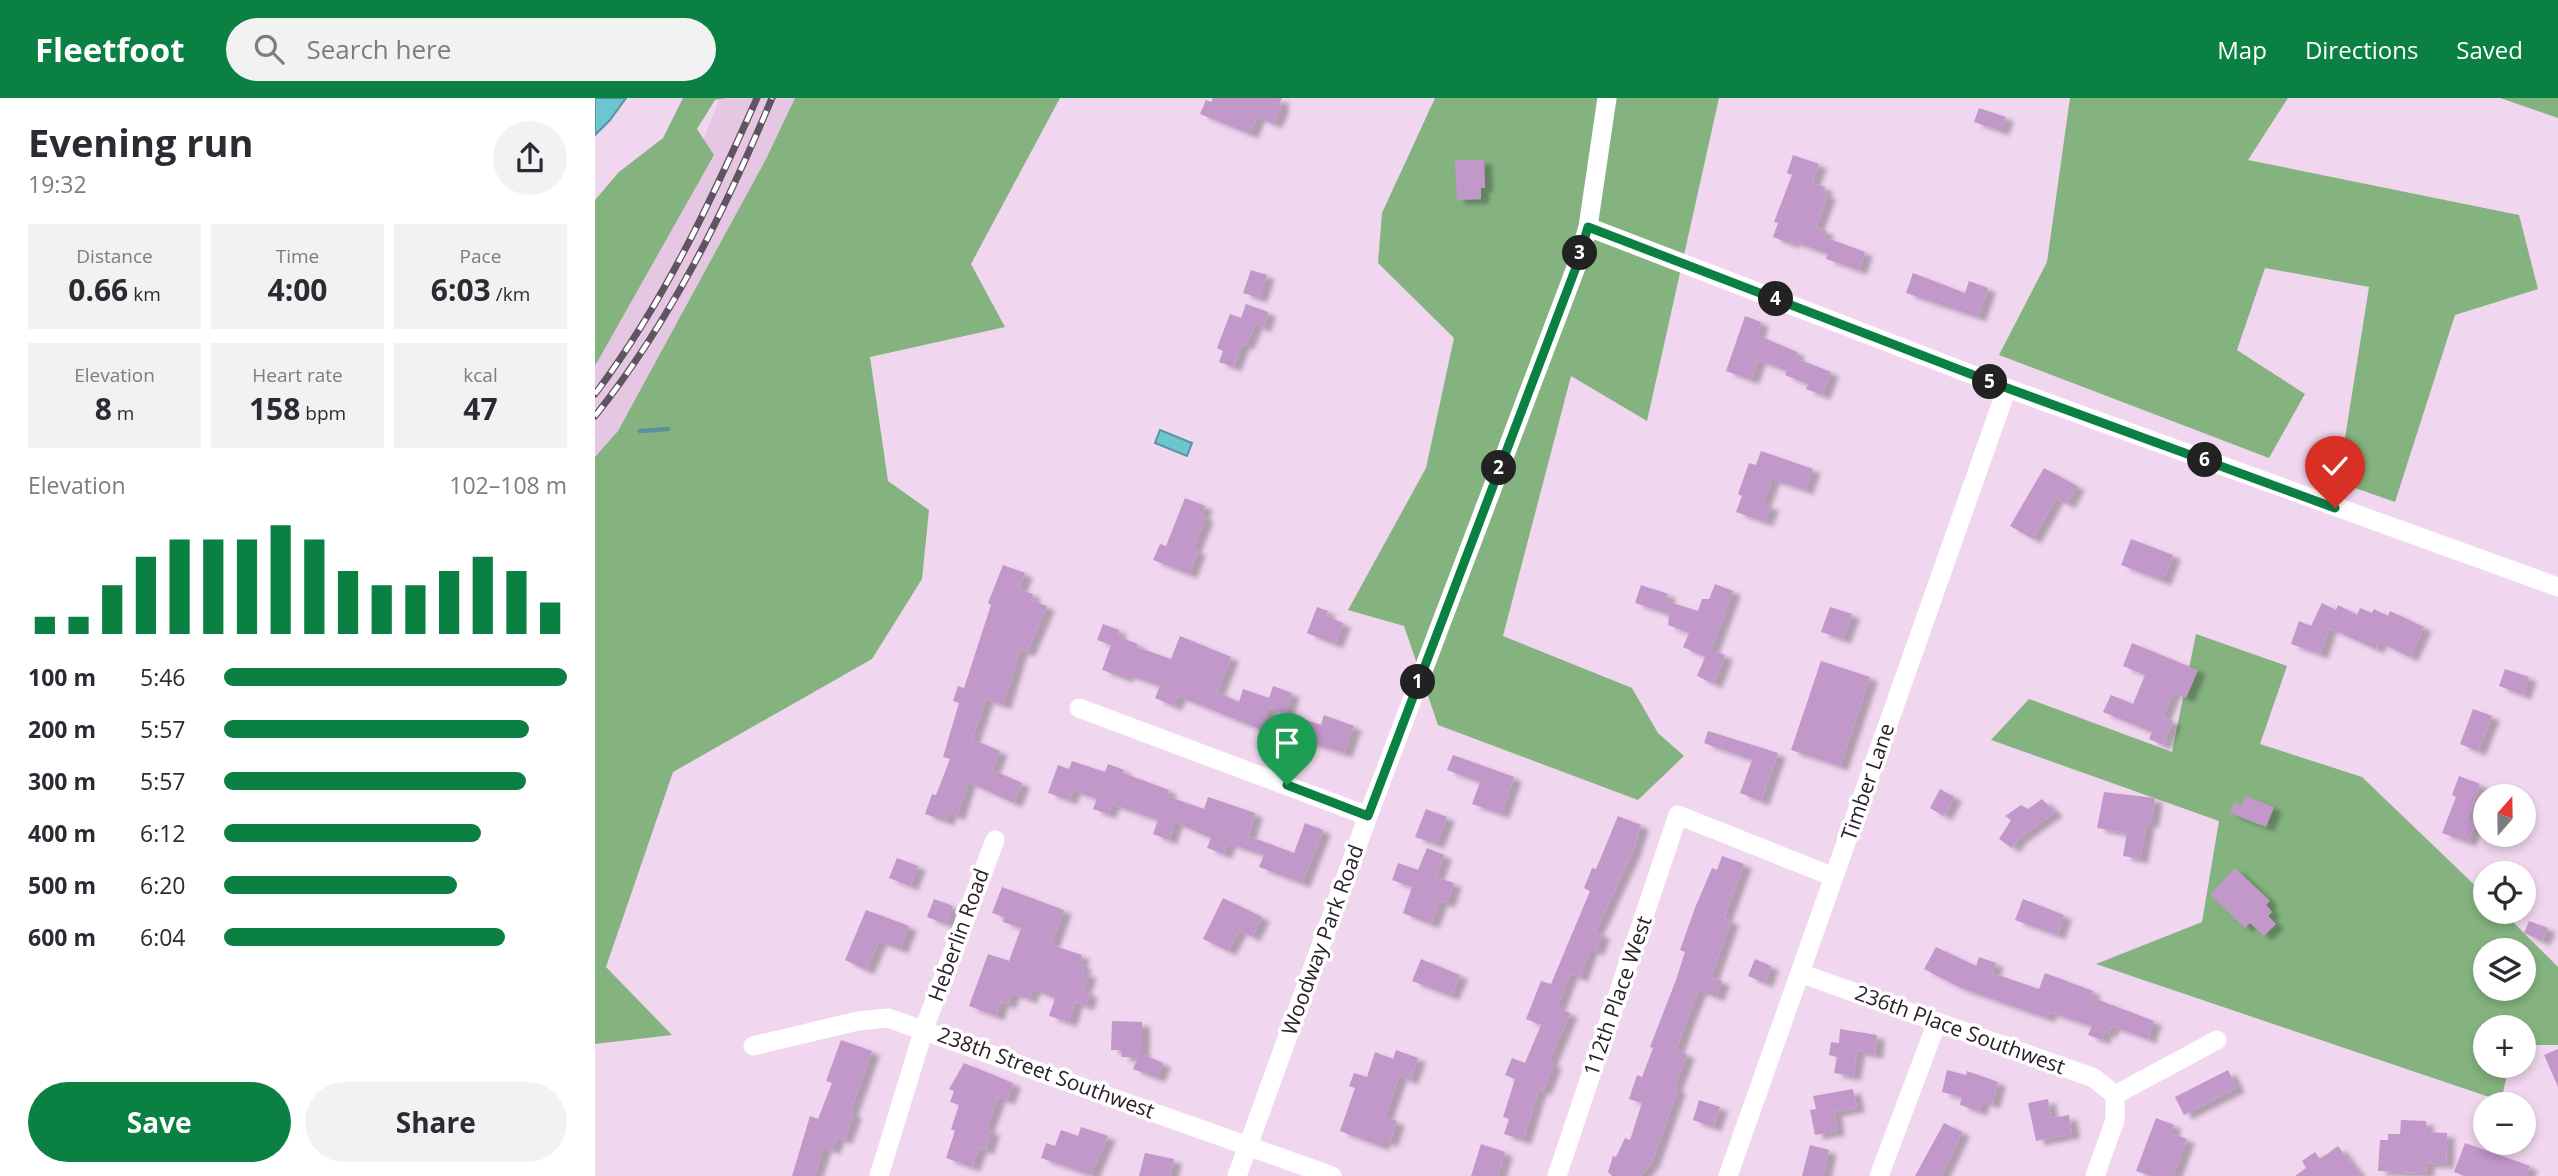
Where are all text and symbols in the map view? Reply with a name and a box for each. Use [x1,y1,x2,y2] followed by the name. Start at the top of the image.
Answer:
[226,18,716,81] search box
[35,27,184,72] text: Fleetfoot
[250,30,288,68] icon: search
[306,31,451,67] text: Search here
[2217,33,2267,66] text: Map
[2305,33,2418,66] text: Directions
[2456,33,2523,66] text: Saved
[28,116,253,168] text: Evening run
[493,121,567,195] button: share
[28,168,87,200] text: 19:32
[1563,236,1597,270] pin: 3
[1574,239,1585,265] text: 3
[76,243,153,269] text: Distance
[276,243,319,269] text: Time
[460,243,501,269] text: Pace
[68,269,128,310] text: 0.66
[267,269,328,310] text: 4:00
[431,269,491,310] text: 6:03
[128,281,161,307] text: km
[491,281,530,307] text: /km
[1759,282,1793,316] pin: 4
[1770,285,1781,311] text: 4
[74,362,155,388] text: Elevation
[252,362,343,388] text: Heart rate
[463,362,498,388] text: kcal
[1973,364,2007,400] pin: 5
[1984,368,1995,394] text: 5
[95,388,112,429] text: 8
[249,388,300,429] text: 158
[463,388,498,429] text: 47
[112,400,134,426] text: m
[300,400,346,426] text: bpm
[2305,436,2365,508] pin
[2187,442,2223,478] pin: 6
[2199,446,2210,472] text: 6
[2316,447,2354,485] icon: check
[1481,450,1517,486] pin: 2
[1493,454,1504,480] text: 2
[28,469,126,501] text: Elevation
[449,469,567,501] text: 102–108 m
[28,661,96,693] text: 100 m
[140,661,186,693] text: 5:46
[1401,664,1435,700] pin: 1
[1412,668,1423,694] text: 1
[28,713,96,745] text: 200 m
[140,713,186,745] text: 5:57
[1257,713,1317,785] pin
[1834,719,1900,844] street label: Timber Lane
[1268,724,1306,762] icon: arrive
[28,765,96,797] text: 300 m
[140,765,186,797] text: 5:57
[2473,784,2536,847] north arrow
[2473,784,2536,1155] map controls
[28,817,96,849] text: 400 m
[140,817,186,849] text: 6:12
[1275,840,1370,1039] street label: Woodway Park Road
[2473,861,2536,924] button: locate
[921,864,995,1005] street label: Heberlin Road
[28,869,96,901] text: 500 m
[140,869,186,901] text: 6:20
[1577,912,1658,1079] street label: 112th Place West
[28,921,96,953] text: 600 m
[140,921,186,953] text: 6:04
[2473,938,2536,1001] button: layers
[1851,978,2069,1080] street label: 236th Place Southwest
[2473,1015,2536,1078] button: +
[934,1020,1159,1124] street label: 238th Street Southwest
[28,1082,291,1162] button: Save
[305,1082,567,1162] button: Share
[2473,1092,2536,1155] button: −

